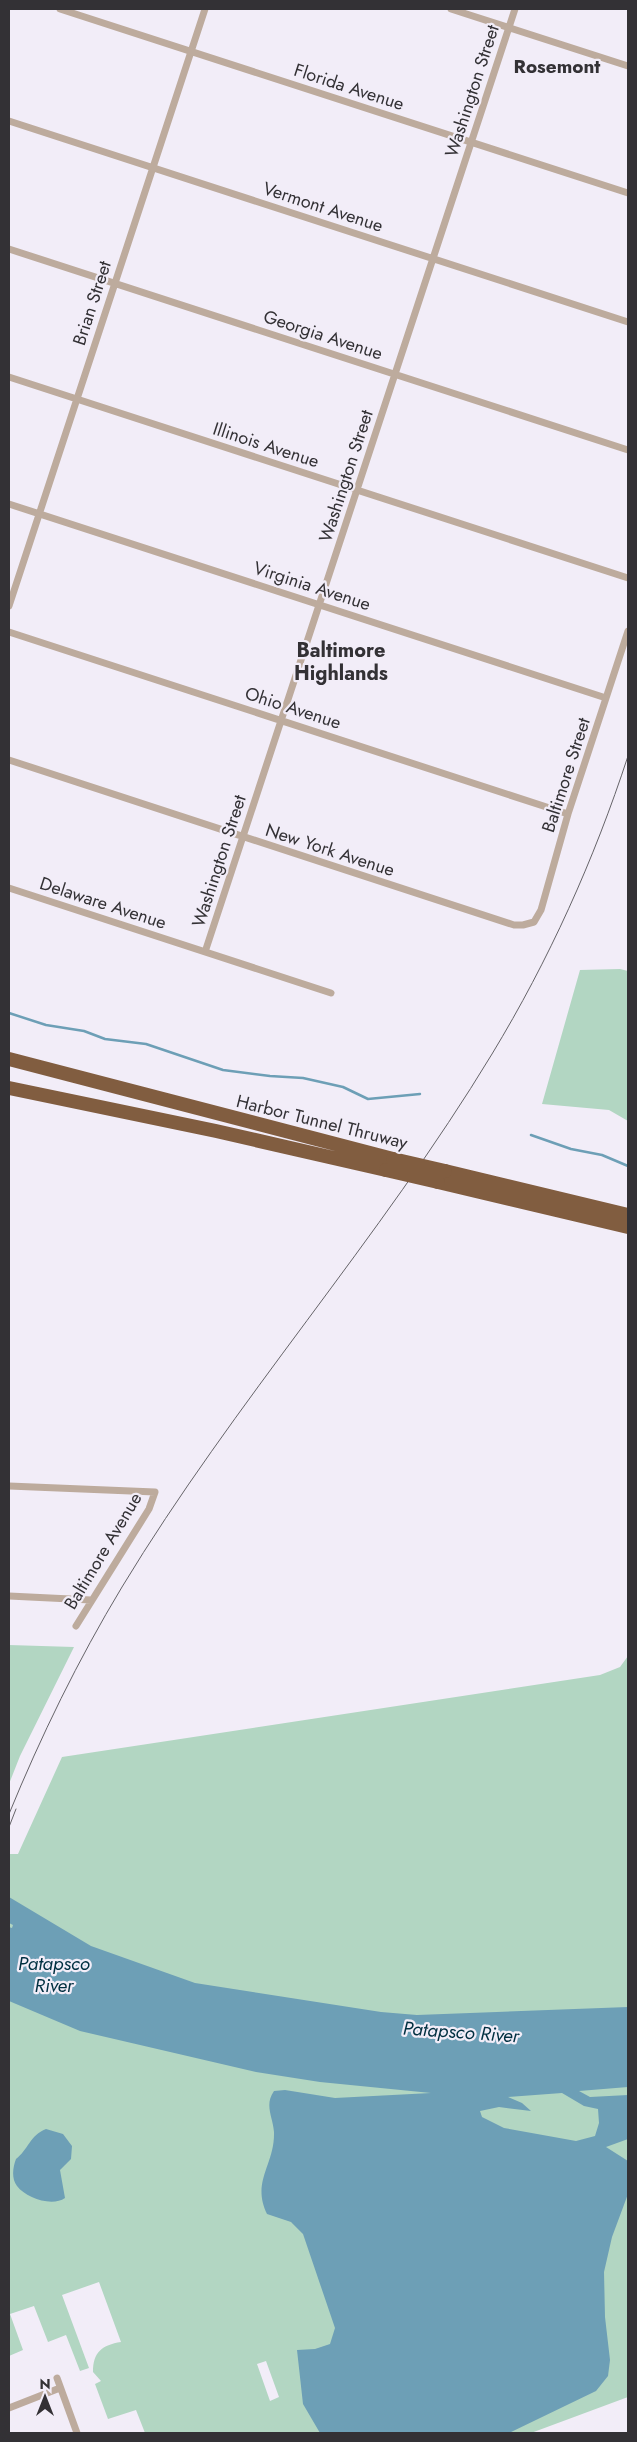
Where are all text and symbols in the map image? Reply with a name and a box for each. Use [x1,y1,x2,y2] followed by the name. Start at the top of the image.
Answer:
[438,21,506,161] street label: Washington Street
[514,53,600,80] district label: Rosemont
[291,57,407,117] street label: Florida Avenue
[260,175,386,239] street label: Vermont Avenue
[66,257,118,349] street label: Brian Street
[260,303,386,367] street label: Georgia Avenue
[312,406,380,546] street label: Washington Street
[210,416,322,474] street label: Illinois Avenue
[250,555,374,617] street label: Virginia Avenue
[294,636,388,688] district label: Baltimore Highlands
[242,680,344,736] street label: Ohio Avenue
[535,714,597,836] street label: Baltimore Street
[185,791,253,931] street label: Washington Street
[262,817,398,883] street label: New York Avenue
[36,870,170,936] street label: Delaware Avenue
[234,1088,410,1156] street label: Harbor Tunnel Thruway
[58,1488,148,1614] street label: Baltimore Avenue
[18,1950,90,1999] water label: Patapsco River
[402,2014,522,2050] water label: Patapsco River
[20,2372,70,2422] north arrow
[39,2374,51,2394] text: N

